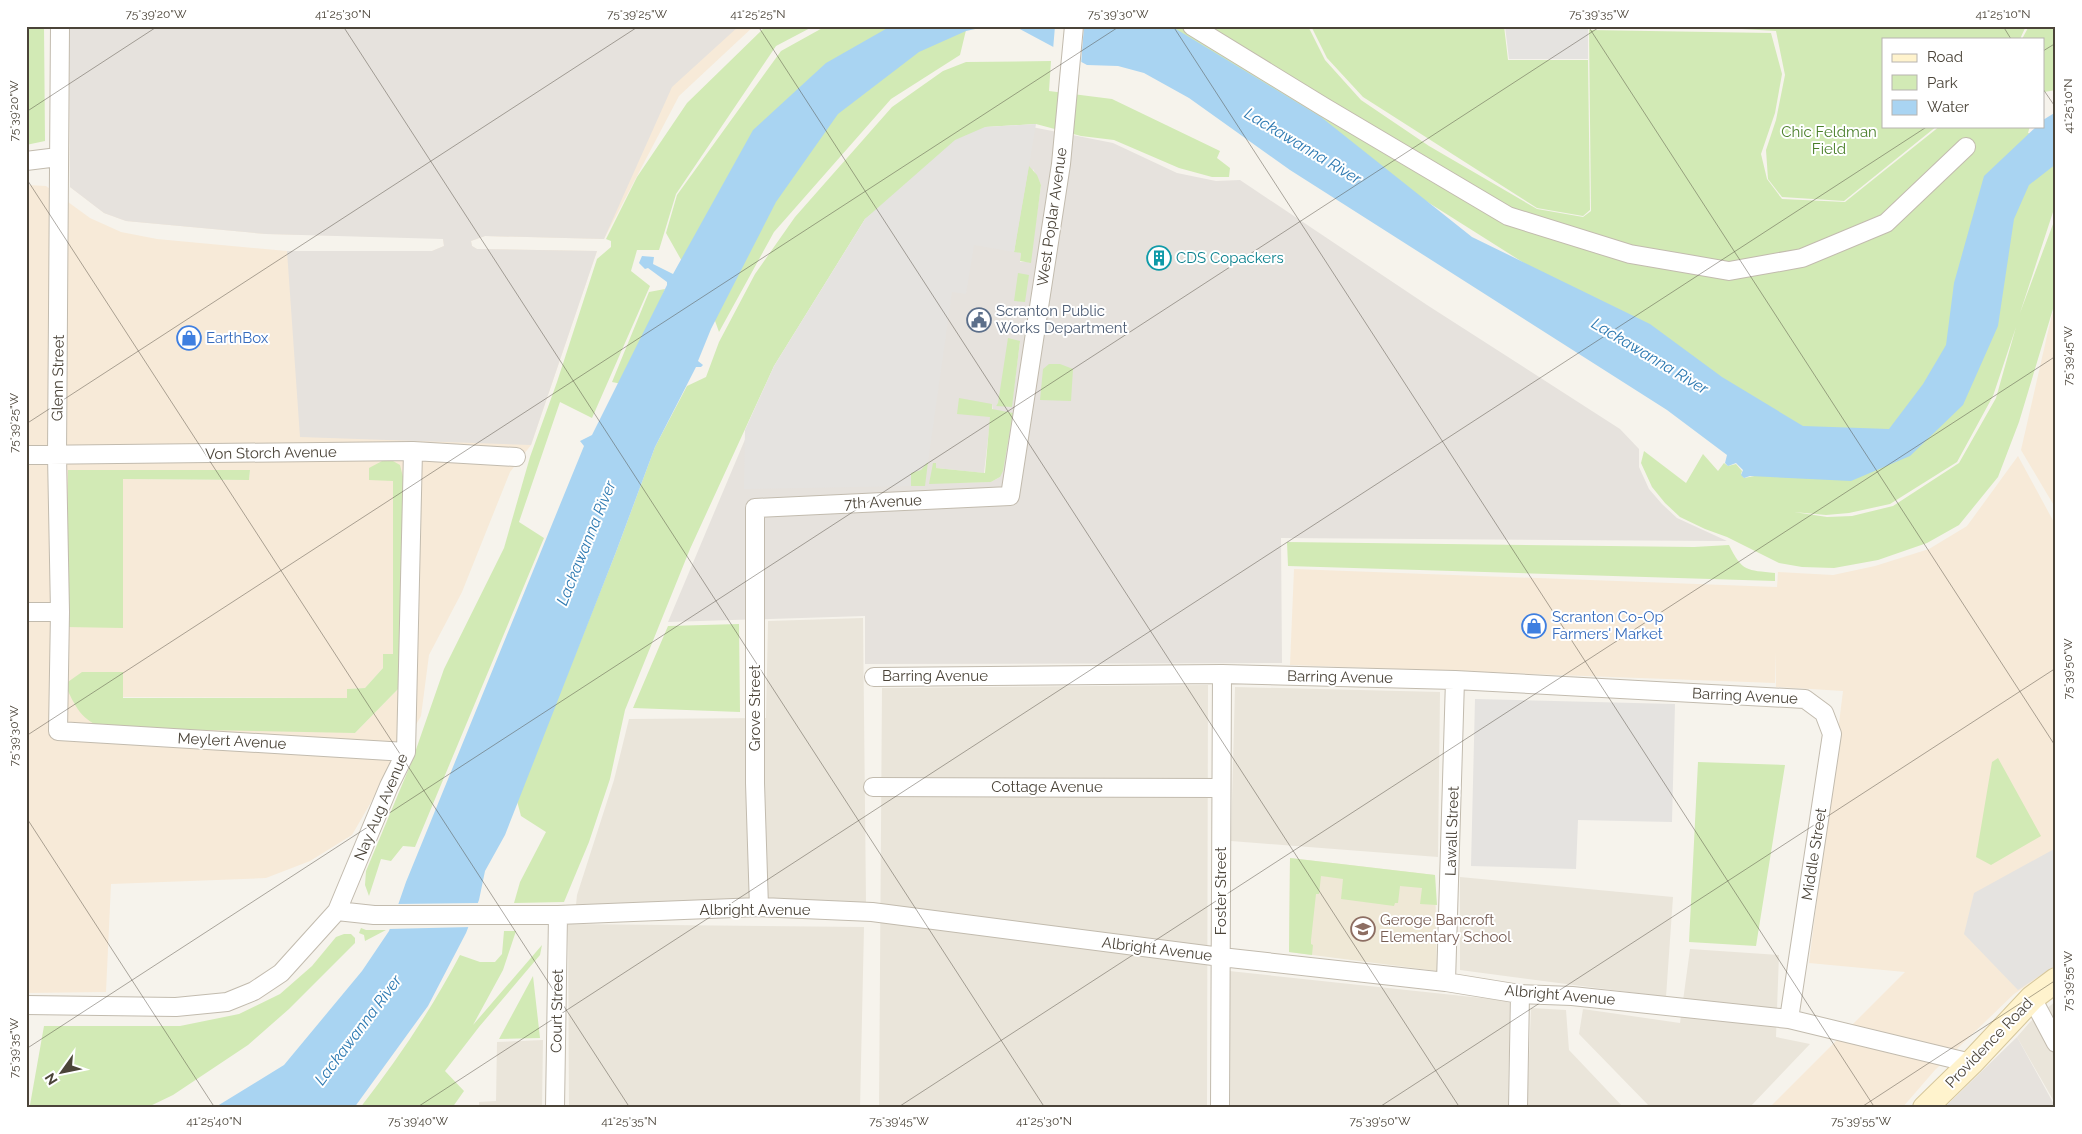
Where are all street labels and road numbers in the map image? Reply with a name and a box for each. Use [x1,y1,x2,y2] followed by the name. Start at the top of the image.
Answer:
[1033,146,1071,288] street label: West Poplar Avenue
[48,335,68,421] street label: Glenn Street
[205,443,337,463] street label: Von Storch Avenue
[844,491,923,513] street label: 7th Avenue
[746,665,764,751] street label: Grove Street
[882,667,988,685] street label: Barring Avenue
[1287,667,1393,687] street label: Barring Avenue
[1692,684,1799,708] street label: Barring Avenue
[177,729,287,753] street label: Meylert Avenue
[350,751,412,863] street label: Nay Aug Avenue
[991,778,1103,796] street label: Cottage Avenue
[1441,786,1463,876] street label: Lawall Street
[1798,806,1830,902] street label: Middle Street
[1212,847,1230,935] street label: Foster Street
[700,901,811,919] street label: Albright Avenue
[1101,933,1213,965] street label: Albright Avenue
[547,969,567,1053] street label: Court Street
[1504,981,1616,1009] street label: Albright Avenue
[1942,994,2036,1092] street label: Providence Road

